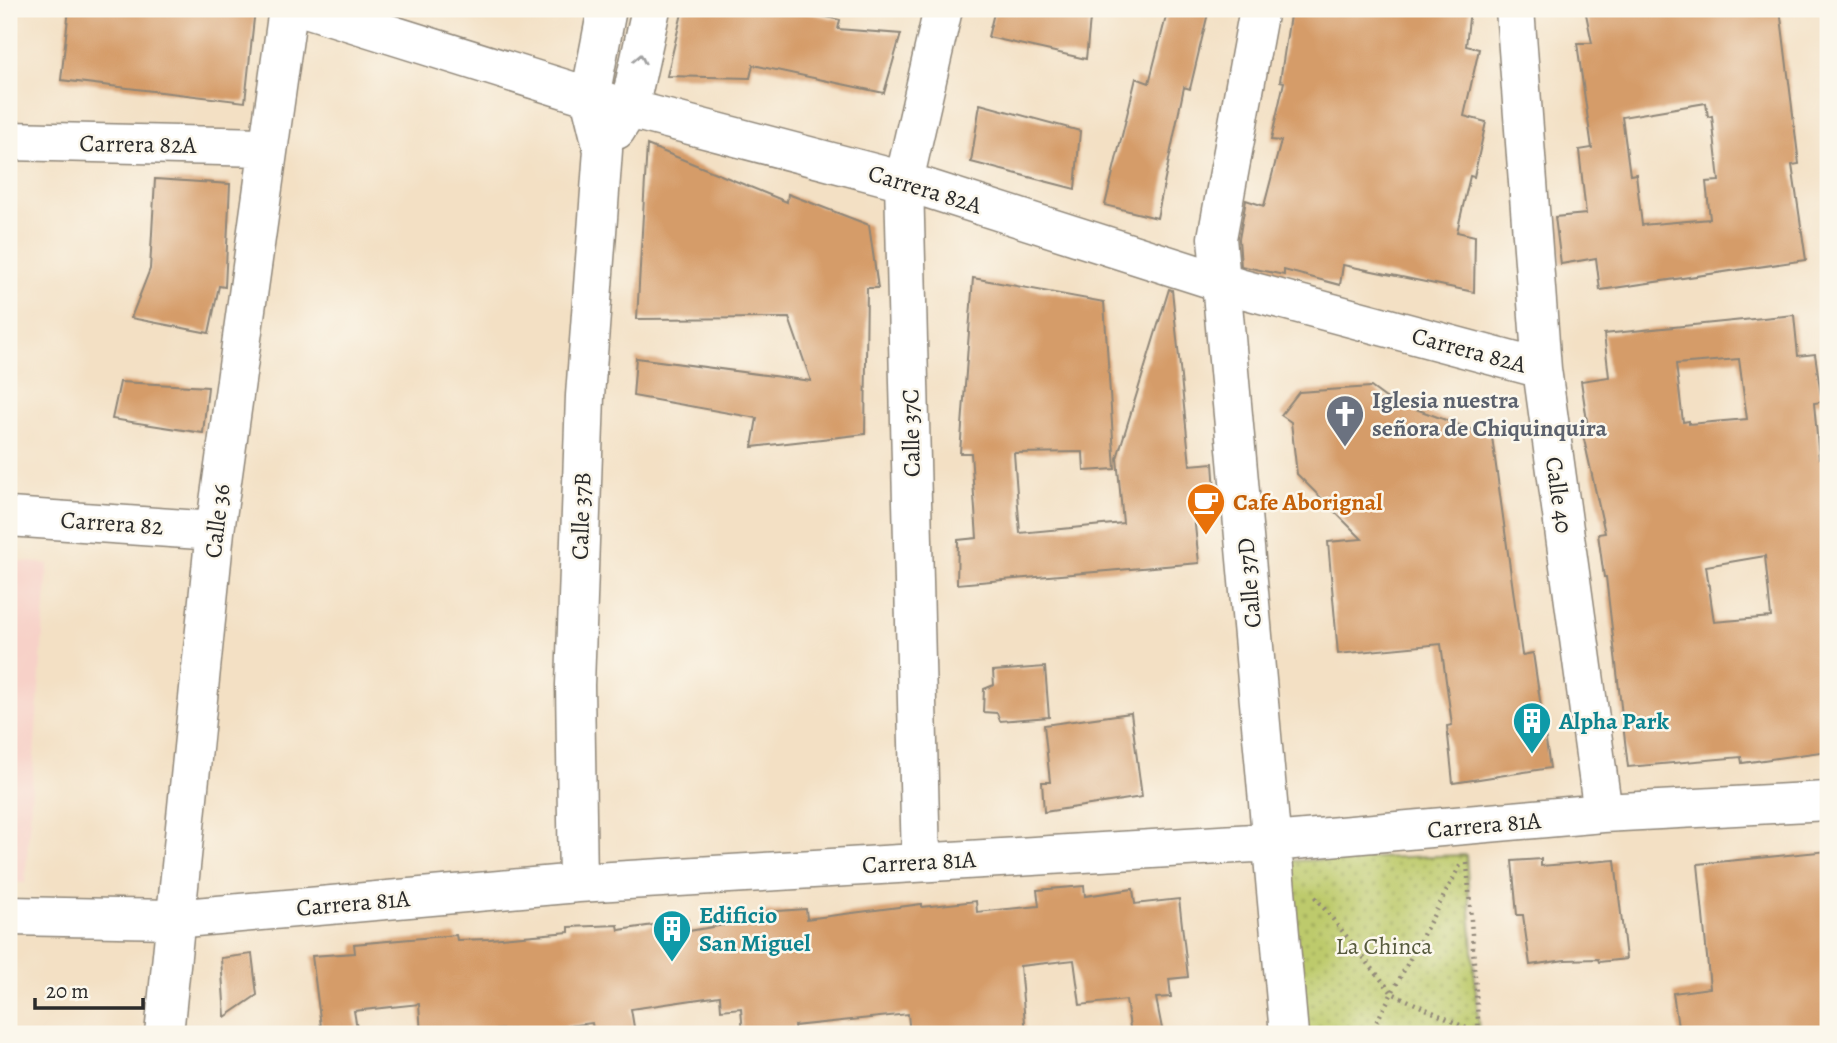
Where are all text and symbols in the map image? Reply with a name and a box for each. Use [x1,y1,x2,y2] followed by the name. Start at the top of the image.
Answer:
[632,53,647,65] one-way arrow
[79,127,198,161] street label: Carrera 82A
[864,157,987,222] street label: Carrera 82A
[1408,319,1531,381] street label: Carrera 82A
[1372,384,1608,444] place label: Iglesia nuestra señora de Chiquinquira
[894,388,928,478] street label: Calle 37C
[1324,393,1366,448] church icon: Iglesia nuestra señora de Chiquinquira
[1538,455,1580,535] street label: Calle 40
[563,472,599,560] street label: Calle 37B
[1185,481,1227,536] cafe icon: Cafe Aborignal
[197,482,237,560] street label: Calle 36
[1233,486,1383,518] place label: Cafe Aborignal
[59,503,165,543] street label: Carrera 82
[1229,537,1269,629] street label: Calle 37D
[1511,700,1553,755] building icon: Alpha Park
[1558,705,1669,737] place label: Alpha Park
[1426,804,1543,846] street label: Carrera 81A
[861,843,978,881] street label: Carrera 81A
[295,882,412,924] street label: Carrera 81A
[699,899,811,959] place label: Edificio San Miguel
[651,908,693,963] building icon: Edificio San Miguel
[1336,930,1433,962] park label: La Chinca
[35,966,144,1010] scale bar
[46,977,89,1005] text: 20 m

